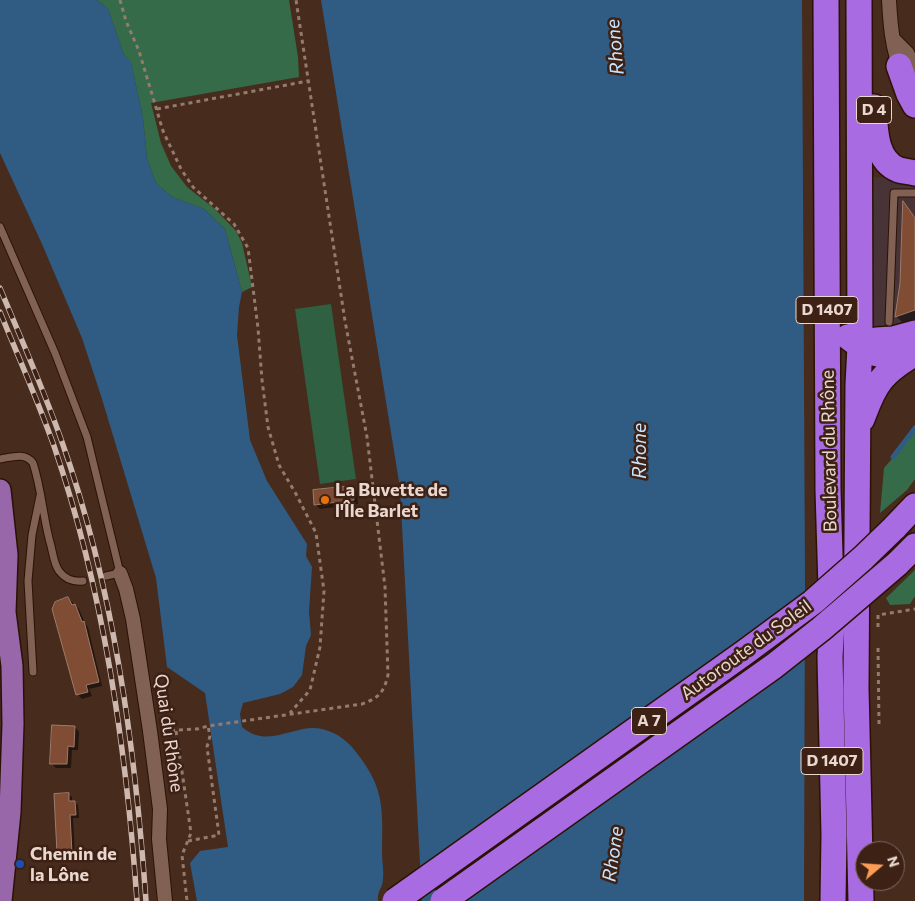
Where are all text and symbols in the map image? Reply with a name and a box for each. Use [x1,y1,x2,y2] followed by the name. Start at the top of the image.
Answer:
[601,18,629,76] water label: Rhone
[856,96,892,124] road number: D 4
[796,296,858,324] road number: D 1407
[817,370,841,532] street label: Boulevard du Rhône
[629,423,651,479] water label: Rhone
[335,479,447,522] place label: La Buvette de l'Île Barlet
[319,494,331,506] marker: La Buvette de l'Île Barlet
[676,595,816,705] street label: Autoroute du Soleil
[150,673,188,793] street label: Quai du Rhône
[632,708,666,734] road number: A 7
[801,748,863,774] road number: D 1407
[598,825,628,883] water label: Rhone
[855,841,905,891] north arrow
[30,843,117,886] place label: Chemin de la Lône
[884,854,903,869] text: N
[14,858,26,870] marker: Chemin de la Lône

